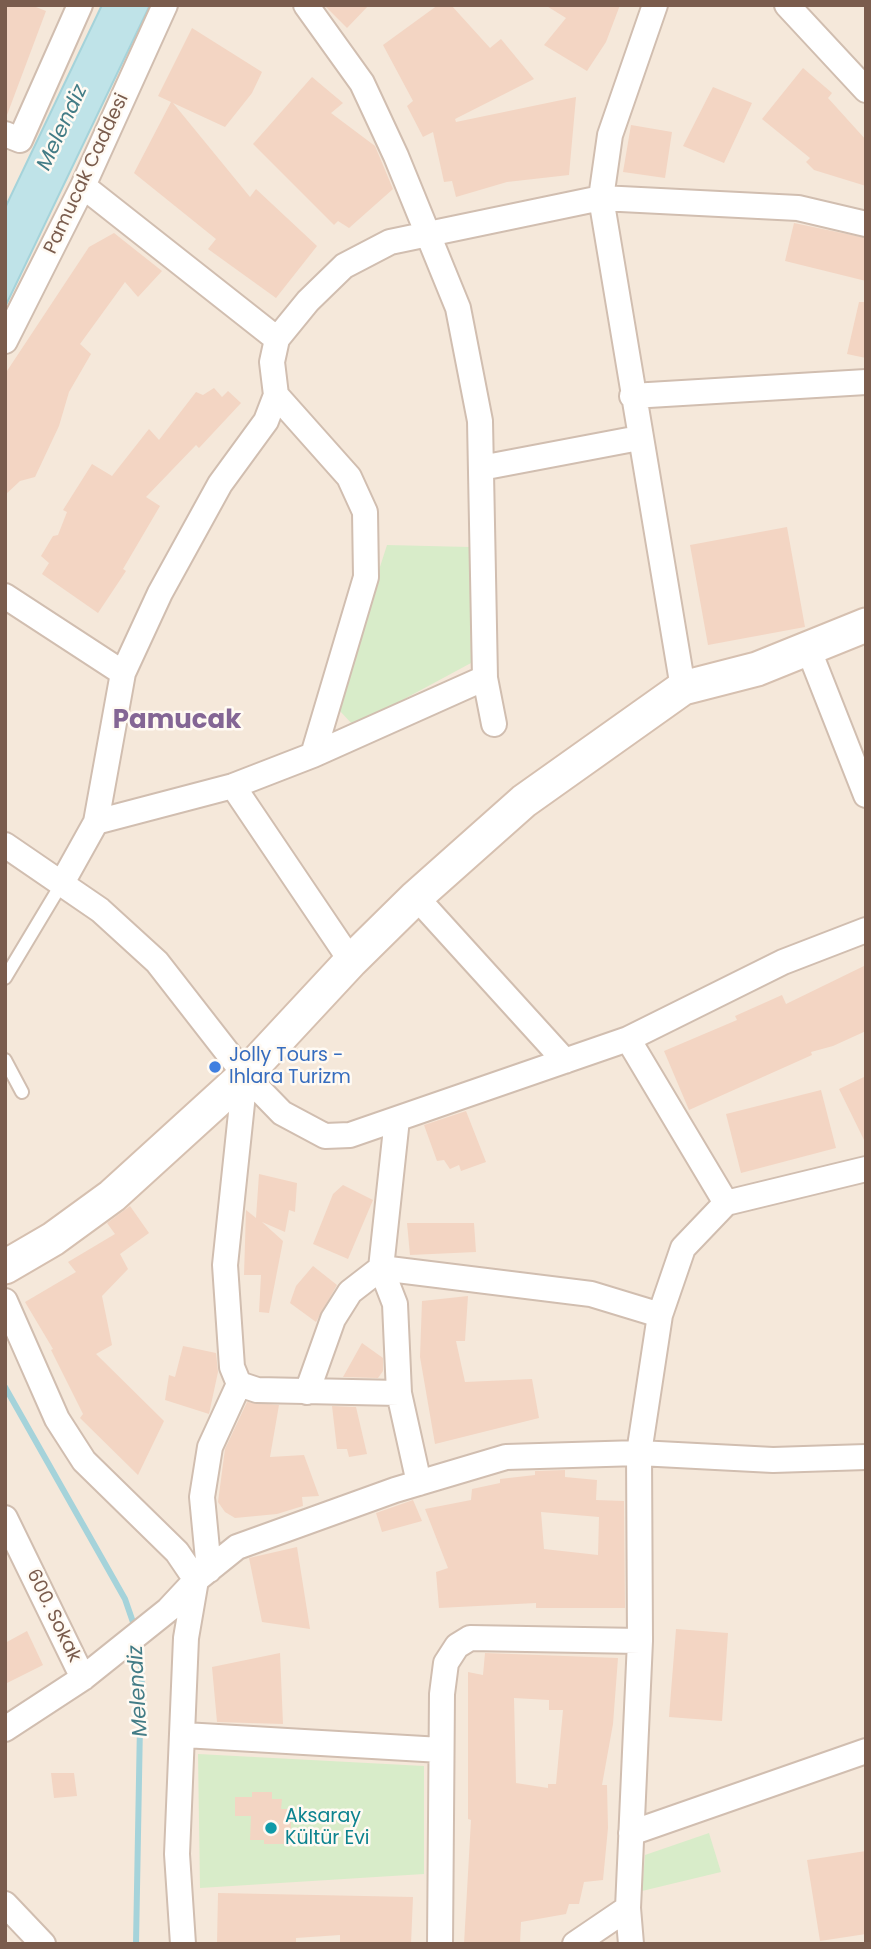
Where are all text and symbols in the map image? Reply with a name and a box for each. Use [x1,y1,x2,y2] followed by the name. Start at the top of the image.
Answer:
[32,81,94,175] water label: Melendiz
[40,90,134,258] street label: Pamucak Caddesi
[113,705,241,737] district label: Pamucak
[229,1045,351,1089] place label: Jolly Tours - Ihlara Turizm
[207,1059,223,1075] marker: Jolly Tours - Ihlara Turizm
[21,1566,85,1666] street label: 600. Sokak
[124,1645,154,1737] water label: Melendiz
[285,1806,370,1850] place label: Aksaray Kültür Evi
[263,1820,279,1836] marker: Aksaray Kültür Evi

